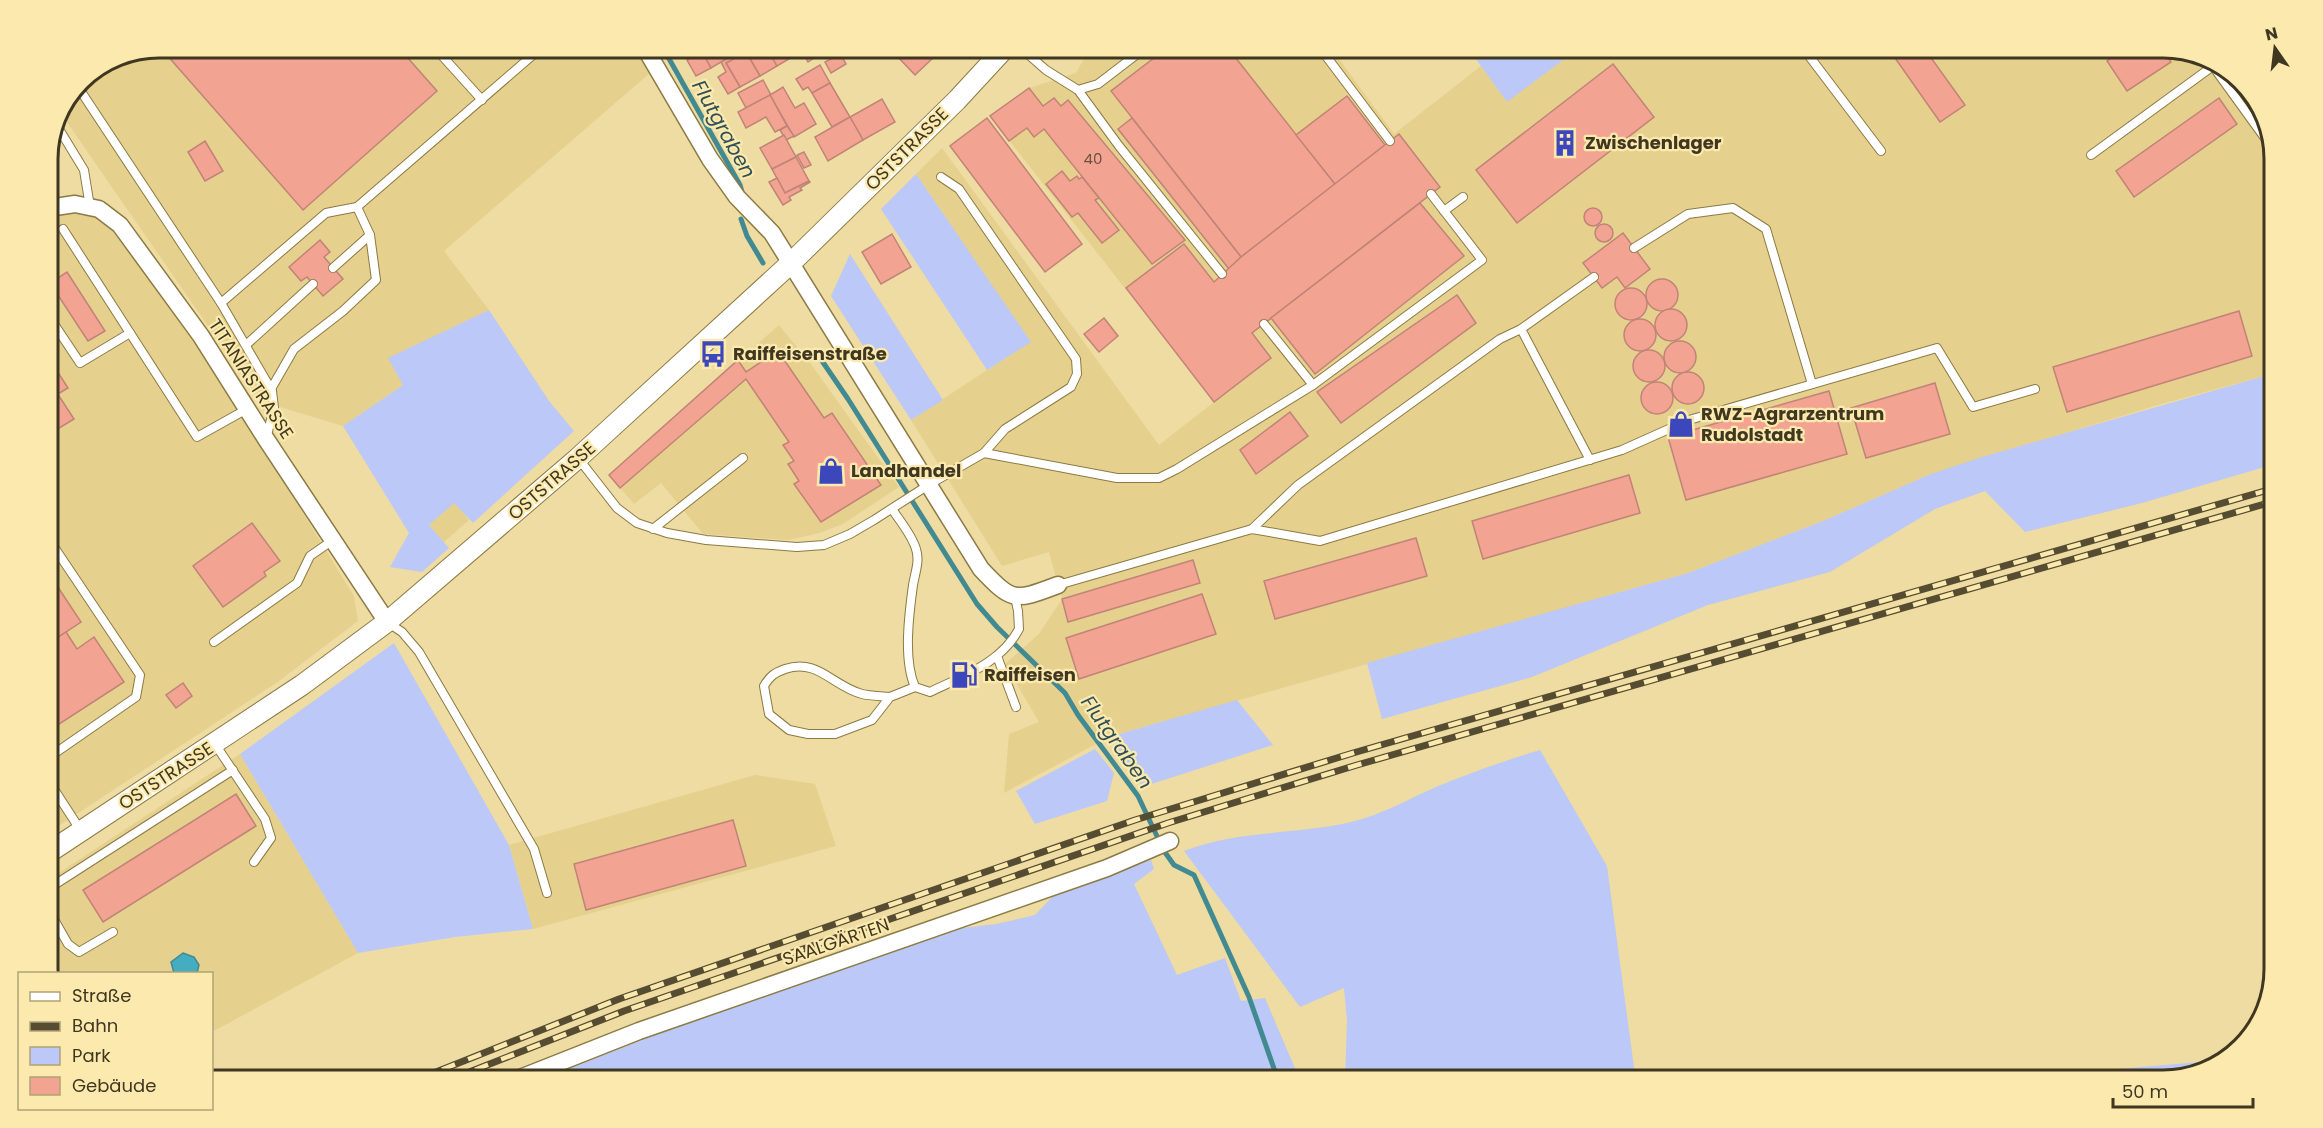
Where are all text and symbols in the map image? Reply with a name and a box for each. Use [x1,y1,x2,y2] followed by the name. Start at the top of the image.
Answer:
[2245,18,2305,78] north arrow
[2263,21,2280,47] text: N
[685,75,763,183] water label: Flutgraben
[860,102,954,196] street label: OSTSTRASSE
[1550,128,1580,158] building icon: Zwischenlager
[1585,130,1722,155] place label: Zwischenlager
[1084,148,1102,169] house number: 40
[203,314,300,444] street label: TITANIASTRASSE
[698,339,728,369] bus stop icon: Raiffeisenstraße
[733,341,887,366] place label: Raiffeisenstraße
[1701,401,1884,447] place label: RWZ-Agrarzentrum Rudolstadt
[1666,409,1696,439] shop icon: RWZ-Agrarzentrum Rudolstadt
[503,436,601,526] street label: OSTSTRASSE
[816,456,846,486] shop icon: Landhandel
[851,458,961,483] place label: Landhandel
[949,660,979,690] fuel station icon: Raiffeisen
[984,662,1076,687] place label: Raiffeisen
[1074,690,1160,794] water label: Flutgraben
[114,736,218,816] street label: OSTSTRASSE
[779,912,893,971] street label: SAALGÄRTEN
[18,972,213,1110] legend
[72,983,131,1008] text: Straße
[72,1013,118,1038] text: Bahn
[72,1043,111,1068] text: Park
[2113,1071,2252,1109] scale bar
[72,1073,156,1098] text: Gebäude
[2122,1079,2168,1104] text: 50 m

